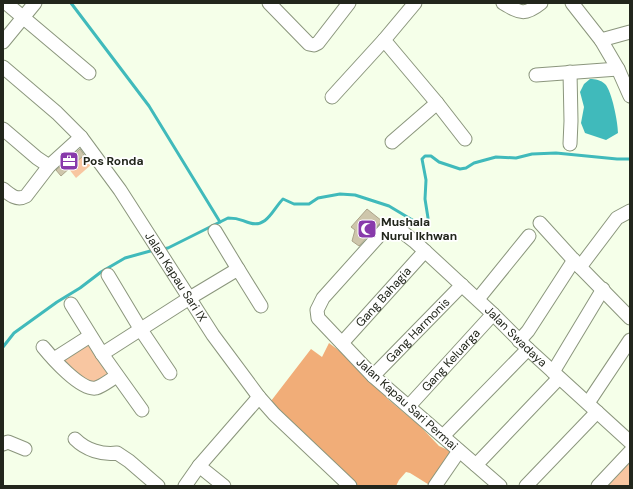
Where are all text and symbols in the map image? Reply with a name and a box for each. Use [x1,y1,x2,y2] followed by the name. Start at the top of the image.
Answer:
[58,150,80,172] office icon: Pos Ronda
[83,153,143,169] place label: Pos Ronda
[381,214,457,244] place label: Mushala Nurul Ikhwan
[356,218,378,240] mosque icon: Mushala Nurul Ikhwan
[141,229,210,325] street label: Jalan Kapau Sari IX
[352,263,415,330] street label: Gang Bahagia
[382,294,453,366] street label: Gang Harmonis
[481,302,550,370] street label: Jalan Swadaya
[418,325,484,395] street label: Gang Keluarga
[353,354,461,454] street label: Jalan Kapau Sari Permai

